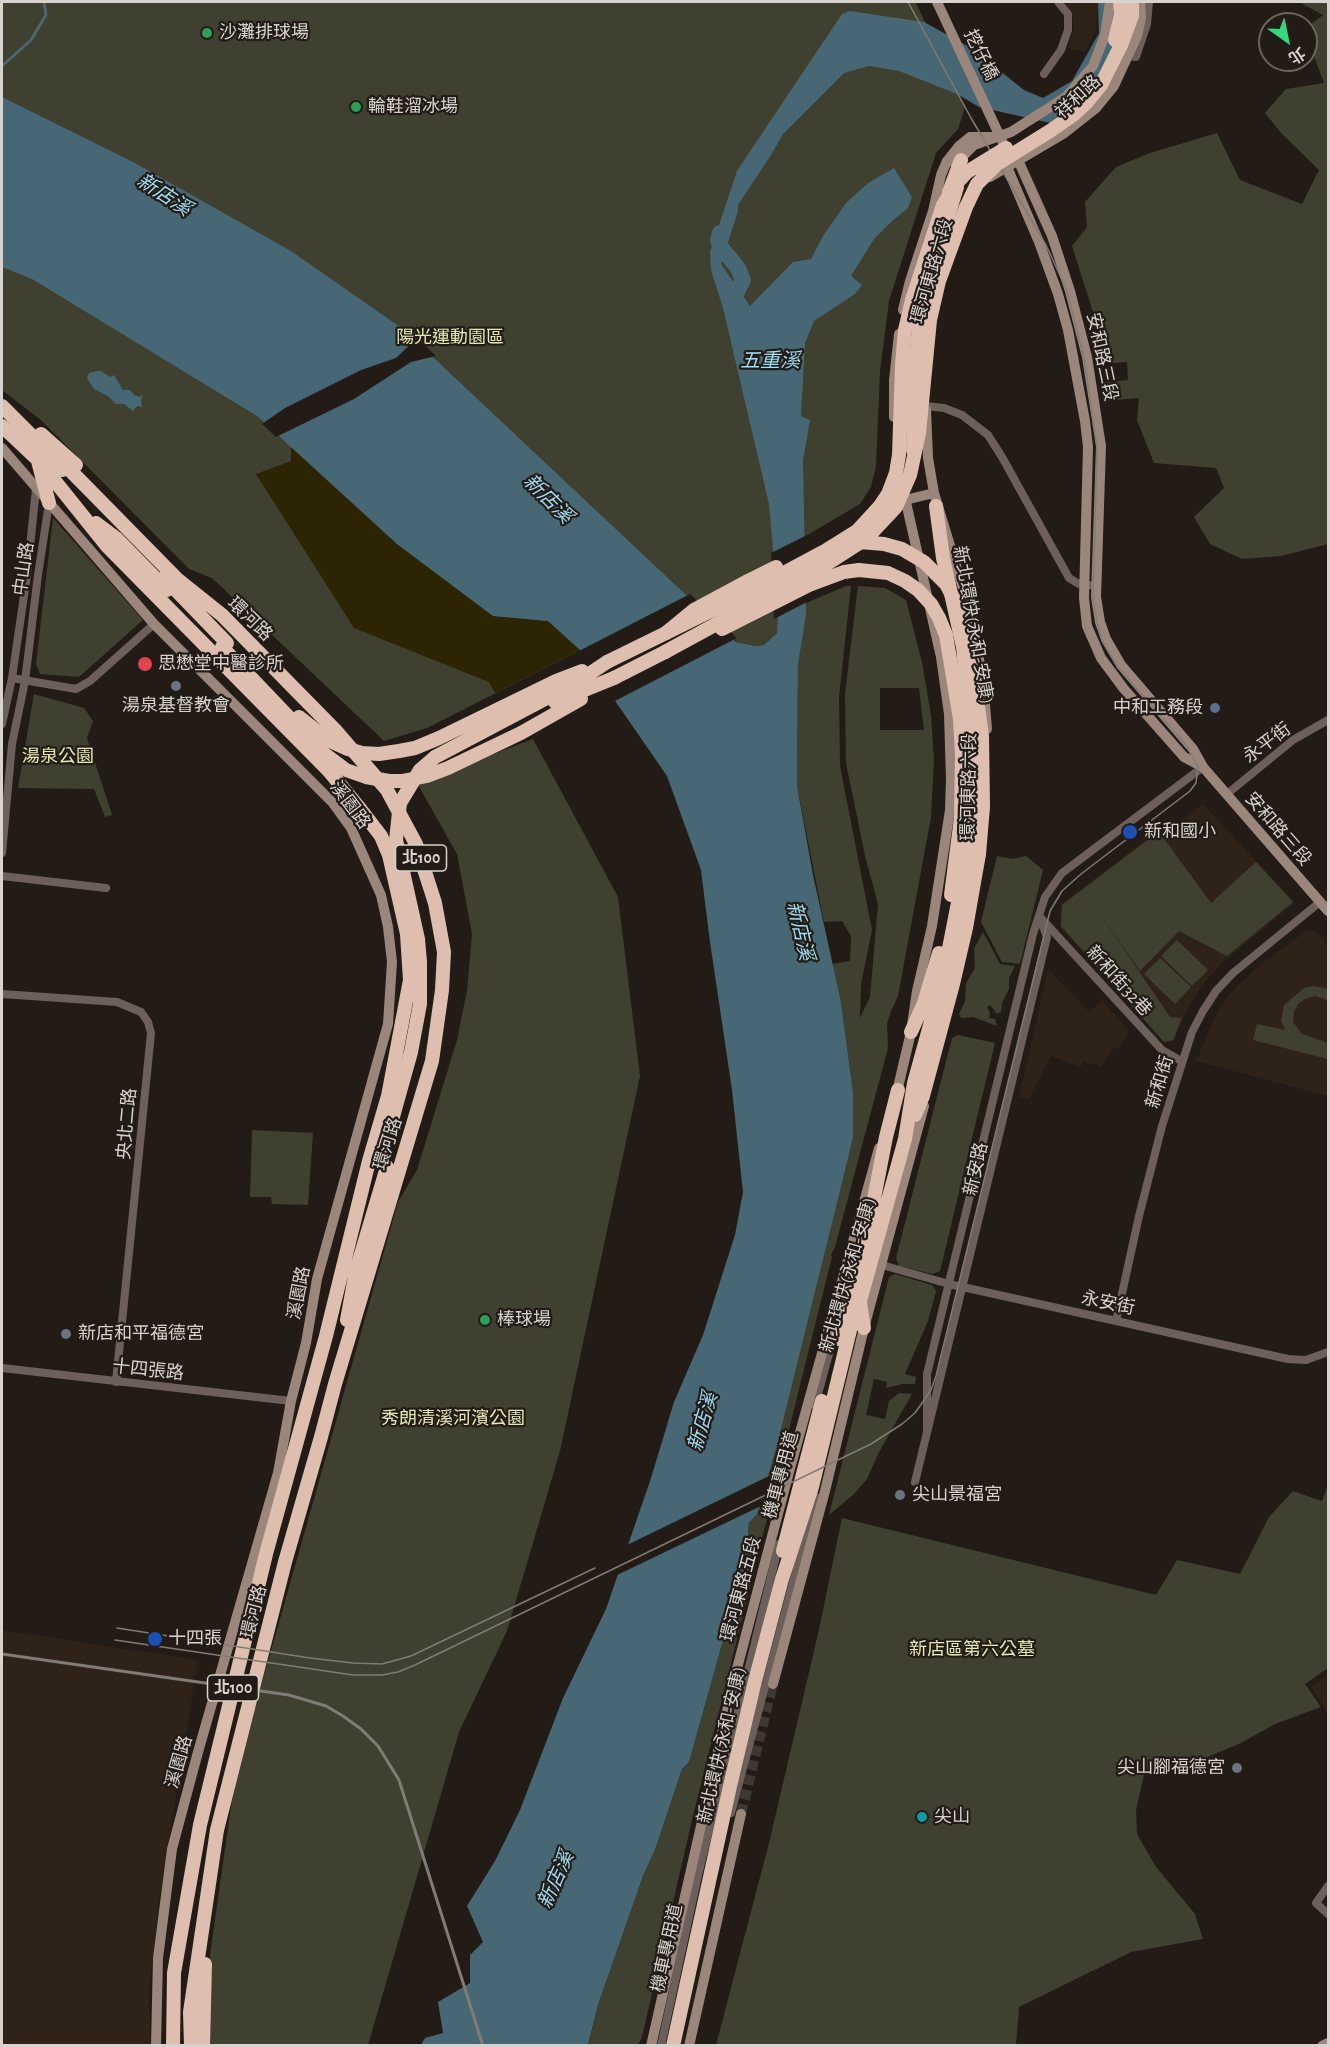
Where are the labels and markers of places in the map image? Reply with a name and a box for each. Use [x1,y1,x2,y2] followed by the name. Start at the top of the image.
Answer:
[219,22,309,44] place label: 沙灘排球場
[200,26,214,40] marker: 沙灘排球場
[368,96,458,118] place label: 輪鞋溜冰場
[349,100,363,114] marker: 輪鞋溜冰場
[158,653,284,675] place label: 思懋堂中醫診所
[136,655,154,673] marker: 思懋堂中醫診所
[169,679,183,693] marker: 湯泉基督教會
[122,695,230,717] place label: 湯泉基督教會
[1113,697,1203,719] place label: 中和工務段
[1208,701,1222,715] marker: 中和工務段
[1144,821,1216,843] place label: 新和國小
[1121,823,1139,841] marker: 新和國小
[497,1309,551,1331] place label: 棒球場
[478,1313,492,1327] marker: 棒球場
[78,1323,204,1345] place label: 新店和平福德宮
[59,1327,73,1341] marker: 新店和平福德宮
[912,1484,1002,1506] place label: 尖山景福宮
[893,1488,907,1502] marker: 尖山景福宮
[168,1628,222,1650] place label: 十四張
[146,1630,164,1648] marker: 十四張
[1117,1757,1225,1779] place label: 尖山腳福德宮
[1230,1761,1244,1775] marker: 尖山腳福德宮
[934,1806,970,1828] place label: 尖山
[915,1810,929,1824] marker: 尖山

